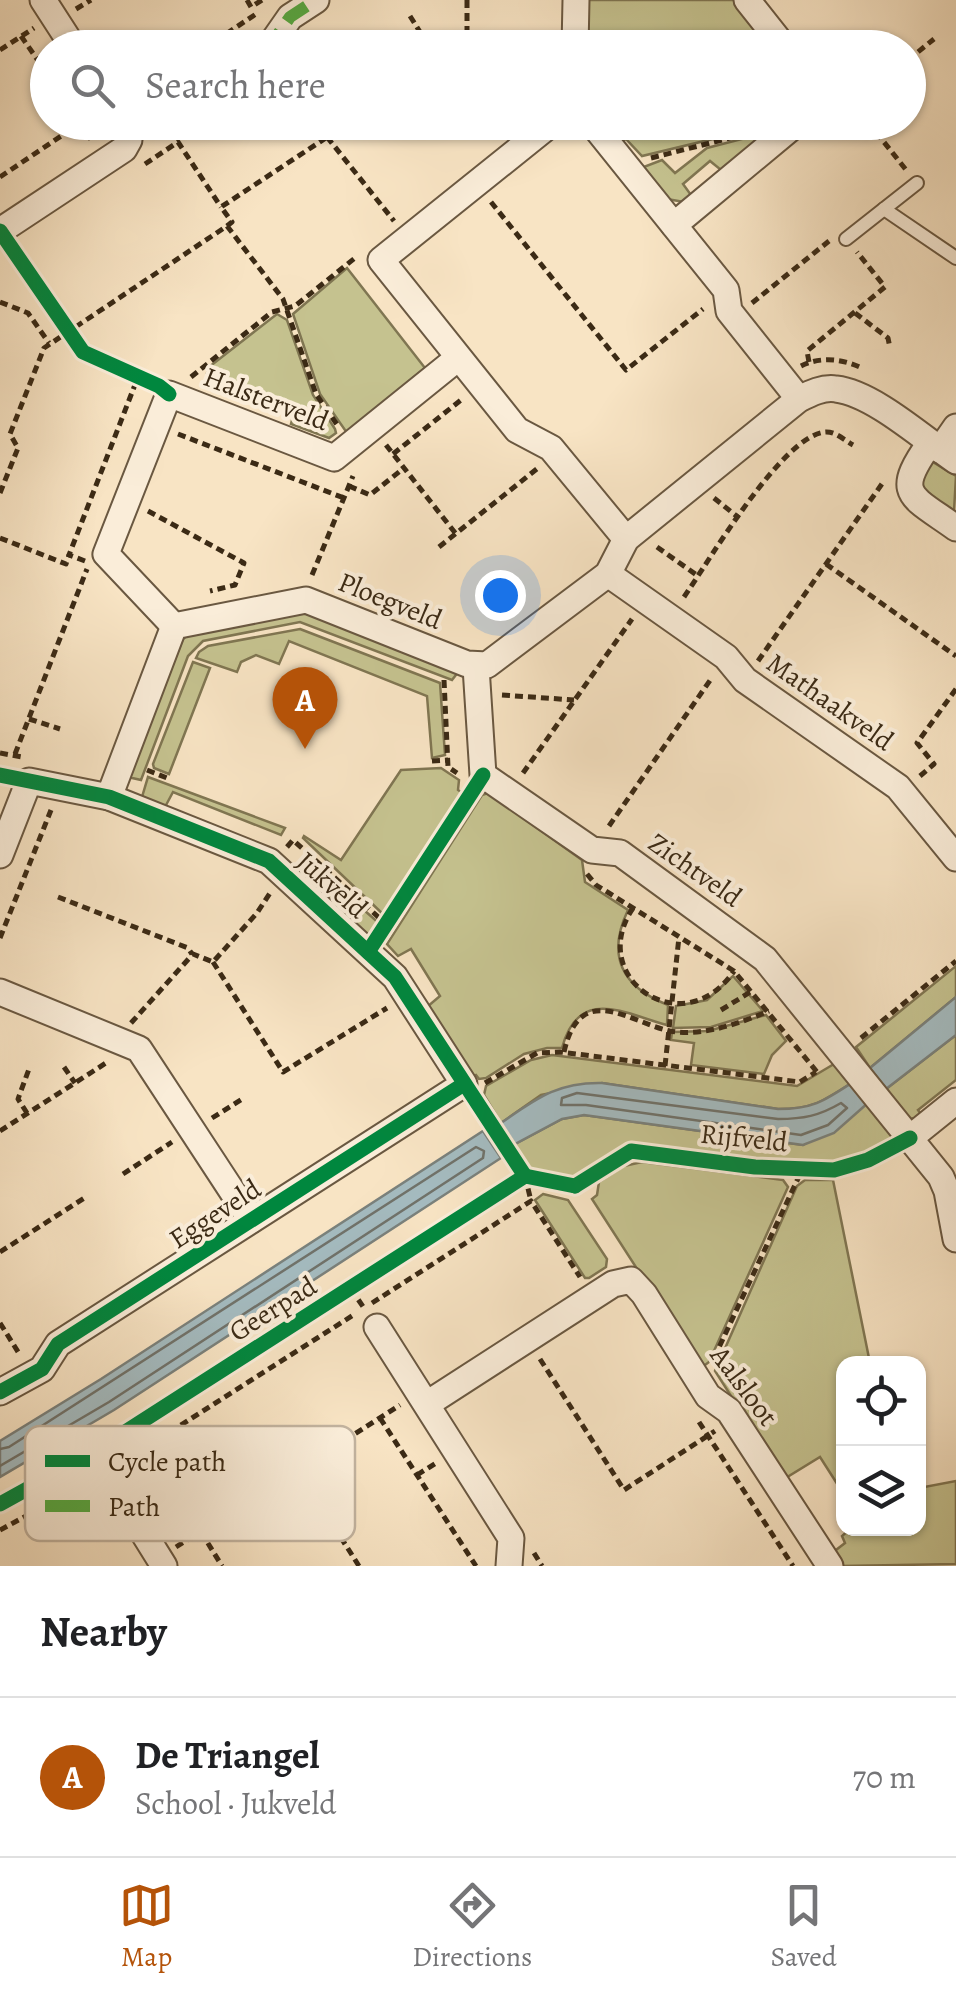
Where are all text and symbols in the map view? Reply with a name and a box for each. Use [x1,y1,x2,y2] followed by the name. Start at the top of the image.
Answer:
[30,30,926,140] search box
[65,58,120,113] icon: search
[145,59,326,111] text: Search here
[198,358,335,441] street label: Halsterveld
[332,563,449,639] street label: Ploegveld
[475,570,526,621] your location
[759,644,902,760] street label: Mathaakveld
[272,666,338,749] pin: A
[641,824,750,917] street label: Zichtveld
[288,843,377,928] street label: Jukveld
[699,1115,790,1162] street label: Rijfveld
[162,1170,269,1258] street label: Eggeveld
[222,1267,325,1351] street label: Geerpad
[701,1337,787,1434] street label: Aalsloot
[836,1356,926,1536] map controls
[836,1356,926,1446] button: locate
[25,1426,355,1541] legend
[108,1443,226,1481] text: Cycle path
[836,1446,926,1536] button: layers
[108,1488,160,1526] text: Path
[40,1603,167,1660] text: Nearby
[135,1729,319,1781] text: De Triangel
[62,1755,83,1799] text: A
[853,1755,916,1799] text: 70 m
[135,1781,336,1825] text: School · Jukveld
[119,1878,174,1976] tab: Map
[412,1878,532,1976] tab: Directions
[771,1878,837,1976] tab: Saved

